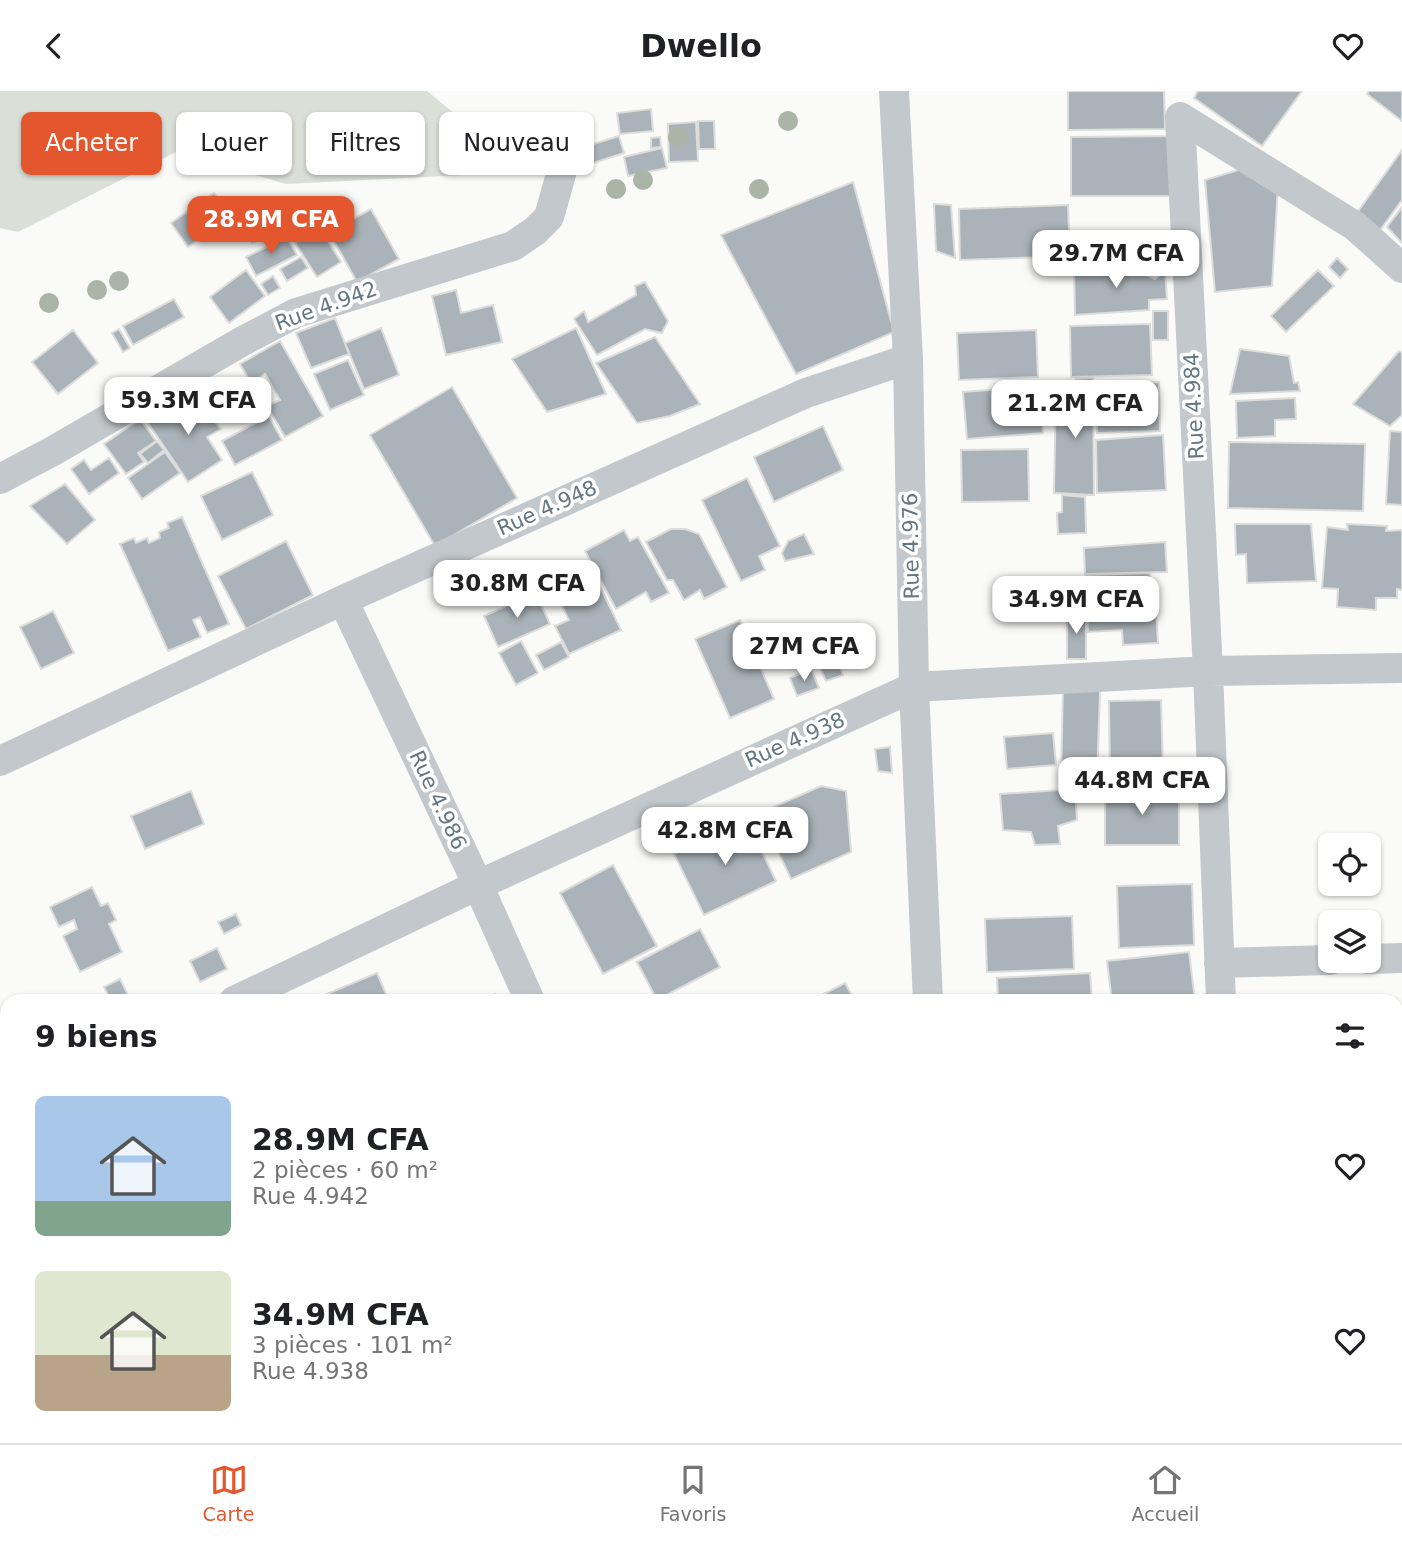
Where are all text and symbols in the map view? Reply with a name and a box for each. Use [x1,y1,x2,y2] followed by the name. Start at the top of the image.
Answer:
[35,27,73,65] icon: back
[640,27,762,65] text: Dwello
[1329,27,1367,65] icon: heart
[21,112,162,175] chip: Acheter
[176,112,292,175] chip: Louer
[306,112,425,175] chip: Filtres
[439,112,594,175] chip: Nouveau
[191,197,351,256] pin: 28.9M CFA
[203,206,339,232] text: 28.9M CFA
[1036,231,1196,290] pin: 29.7M CFA
[1048,240,1184,266] text: 29.7M CFA
[272,276,380,336] street label: Rue 4.942
[1179,352,1209,460] street label: Rue 4.984
[108,377,268,437] pin: 59.3M CFA
[995,381,1155,440] pin: 21.2M CFA
[120,387,256,413] text: 59.3M CFA
[1007,390,1143,416] text: 21.2M CFA
[493,475,601,541] street label: Rue 4.948
[898,492,924,600] street label: Rue 4.976
[437,561,597,620] pin: 30.8M CFA
[449,570,585,596] text: 30.8M CFA
[996,577,1156,636] pin: 34.9M CFA
[1008,586,1144,612] text: 34.9M CFA
[739,623,869,683] pin: 27M CFA
[749,633,859,659] text: 27M CFA
[741,707,849,773] street label: Rue 4.938
[405,747,471,853] street label: Rue 4.986
[1062,757,1222,817] pin: 44.8M CFA
[1074,767,1210,793] text: 44.8M CFA
[645,807,805,867] pin: 42.8M CFA
[657,817,793,843] text: 42.8M CFA
[1318,833,1381,973] map controls
[1318,833,1381,896] button: locate
[1318,910,1381,973] button: layers
[1331,1017,1369,1055] icon: filters
[35,1019,158,1054] text: 9 biens
[252,1122,429,1157] text: 28.9M CFA
[91,1124,175,1208] icon: home
[1331,1147,1369,1185] icon: heart
[252,1157,438,1183] text: 2 pièces · 60 m²
[252,1183,369,1209] text: Rue 4.942
[252,1297,429,1332] text: 34.9M CFA
[91,1299,175,1383] icon: home
[1331,1322,1369,1360] icon: heart
[252,1332,453,1358] text: 3 pièces · 101 m²
[252,1358,369,1384] text: Rue 4.938
[203,1461,254,1525] tab: Carte
[660,1461,726,1525] tab: Favoris
[1132,1461,1199,1525] tab: Accueil

